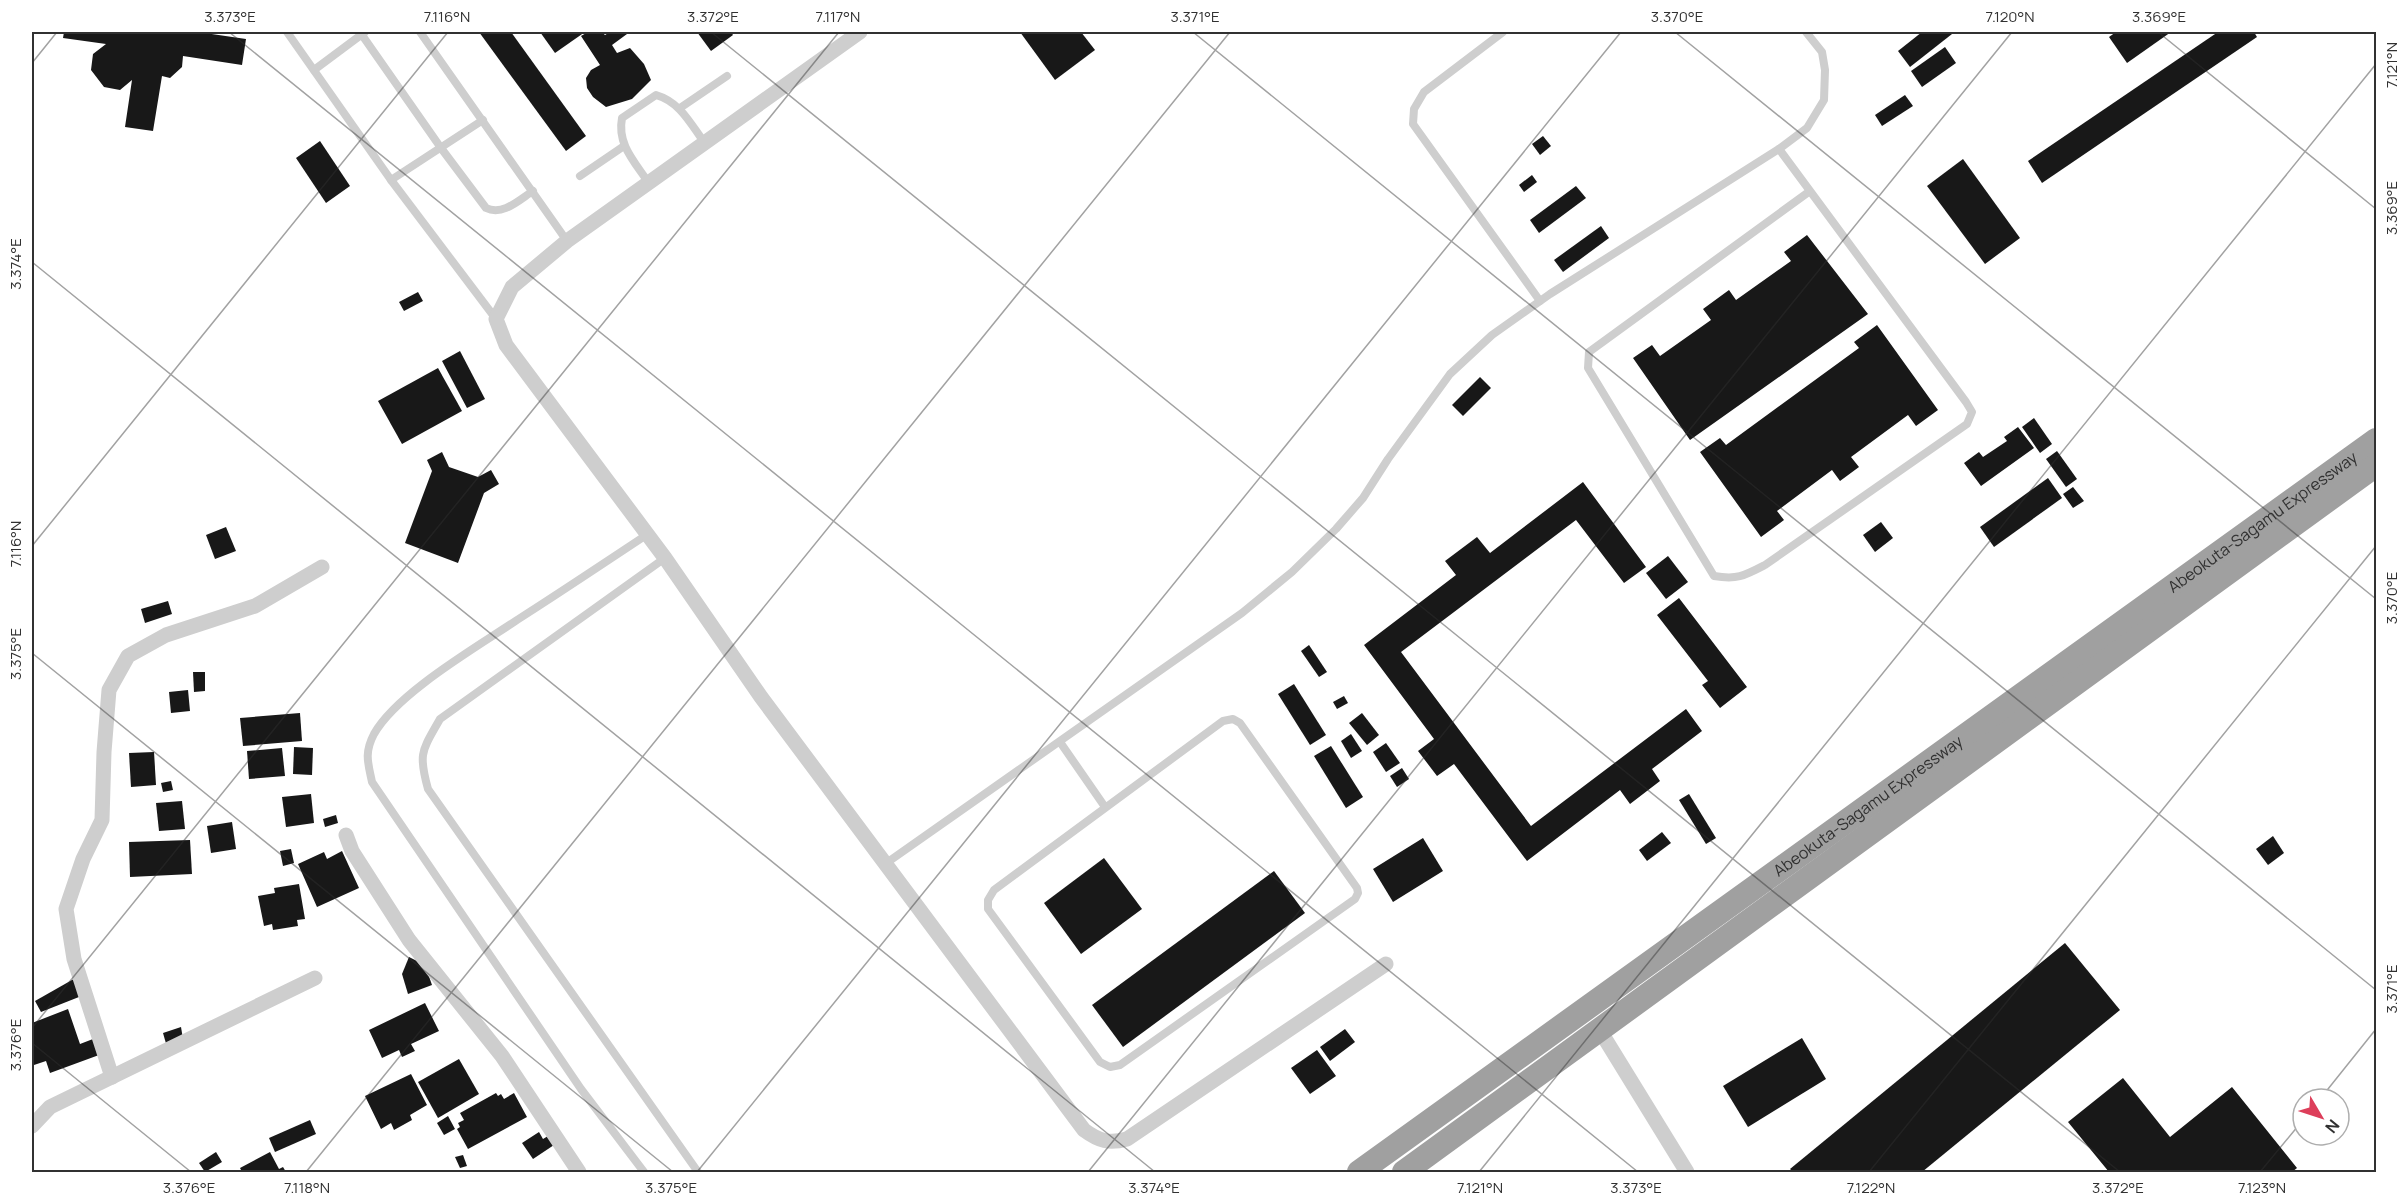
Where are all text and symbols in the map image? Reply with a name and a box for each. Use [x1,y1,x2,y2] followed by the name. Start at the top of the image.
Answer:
[204,6,256,27] text: 3.373°E
[424,6,470,27] text: 7.116°N
[687,6,739,27] text: 3.372°E
[816,6,860,27] text: 7.117°N
[1170,6,1220,27] text: 3.371°E
[1651,6,1703,27] text: 3.370°E
[1985,6,2035,27] text: 7.120°N
[2132,6,2186,27] text: 3.369°E
[2381,42,2402,88] text: 7.121°N
[2381,181,2402,235] text: 3.369°E
[5,238,26,290] text: 3.374°E
[2163,446,2362,598] street label: Abeokuta-Sagamu Expressway
[5,521,26,567] text: 7.116°N
[2381,572,2402,624] text: 3.370°E
[5,628,26,680] text: 3.375°E
[1769,730,1968,881] street label: Abeokuta-Sagamu Expressway
[2381,964,2402,1014] text: 3.371°E
[5,1019,26,1071] text: 3.376°E
[2291,1087,2351,1147] north arrow
[2320,1115,2345,1138] text: N
[163,1177,215,1198] text: 3.376°E
[284,1177,330,1198] text: 7.118°N
[645,1177,697,1198] text: 3.375°E
[1128,1177,1180,1198] text: 3.374°E
[1457,1177,1503,1198] text: 7.121°N
[1610,1177,1662,1198] text: 3.373°E
[1847,1177,1895,1198] text: 7.122°N
[2092,1177,2144,1198] text: 3.372°E
[2238,1177,2286,1198] text: 7.123°N

